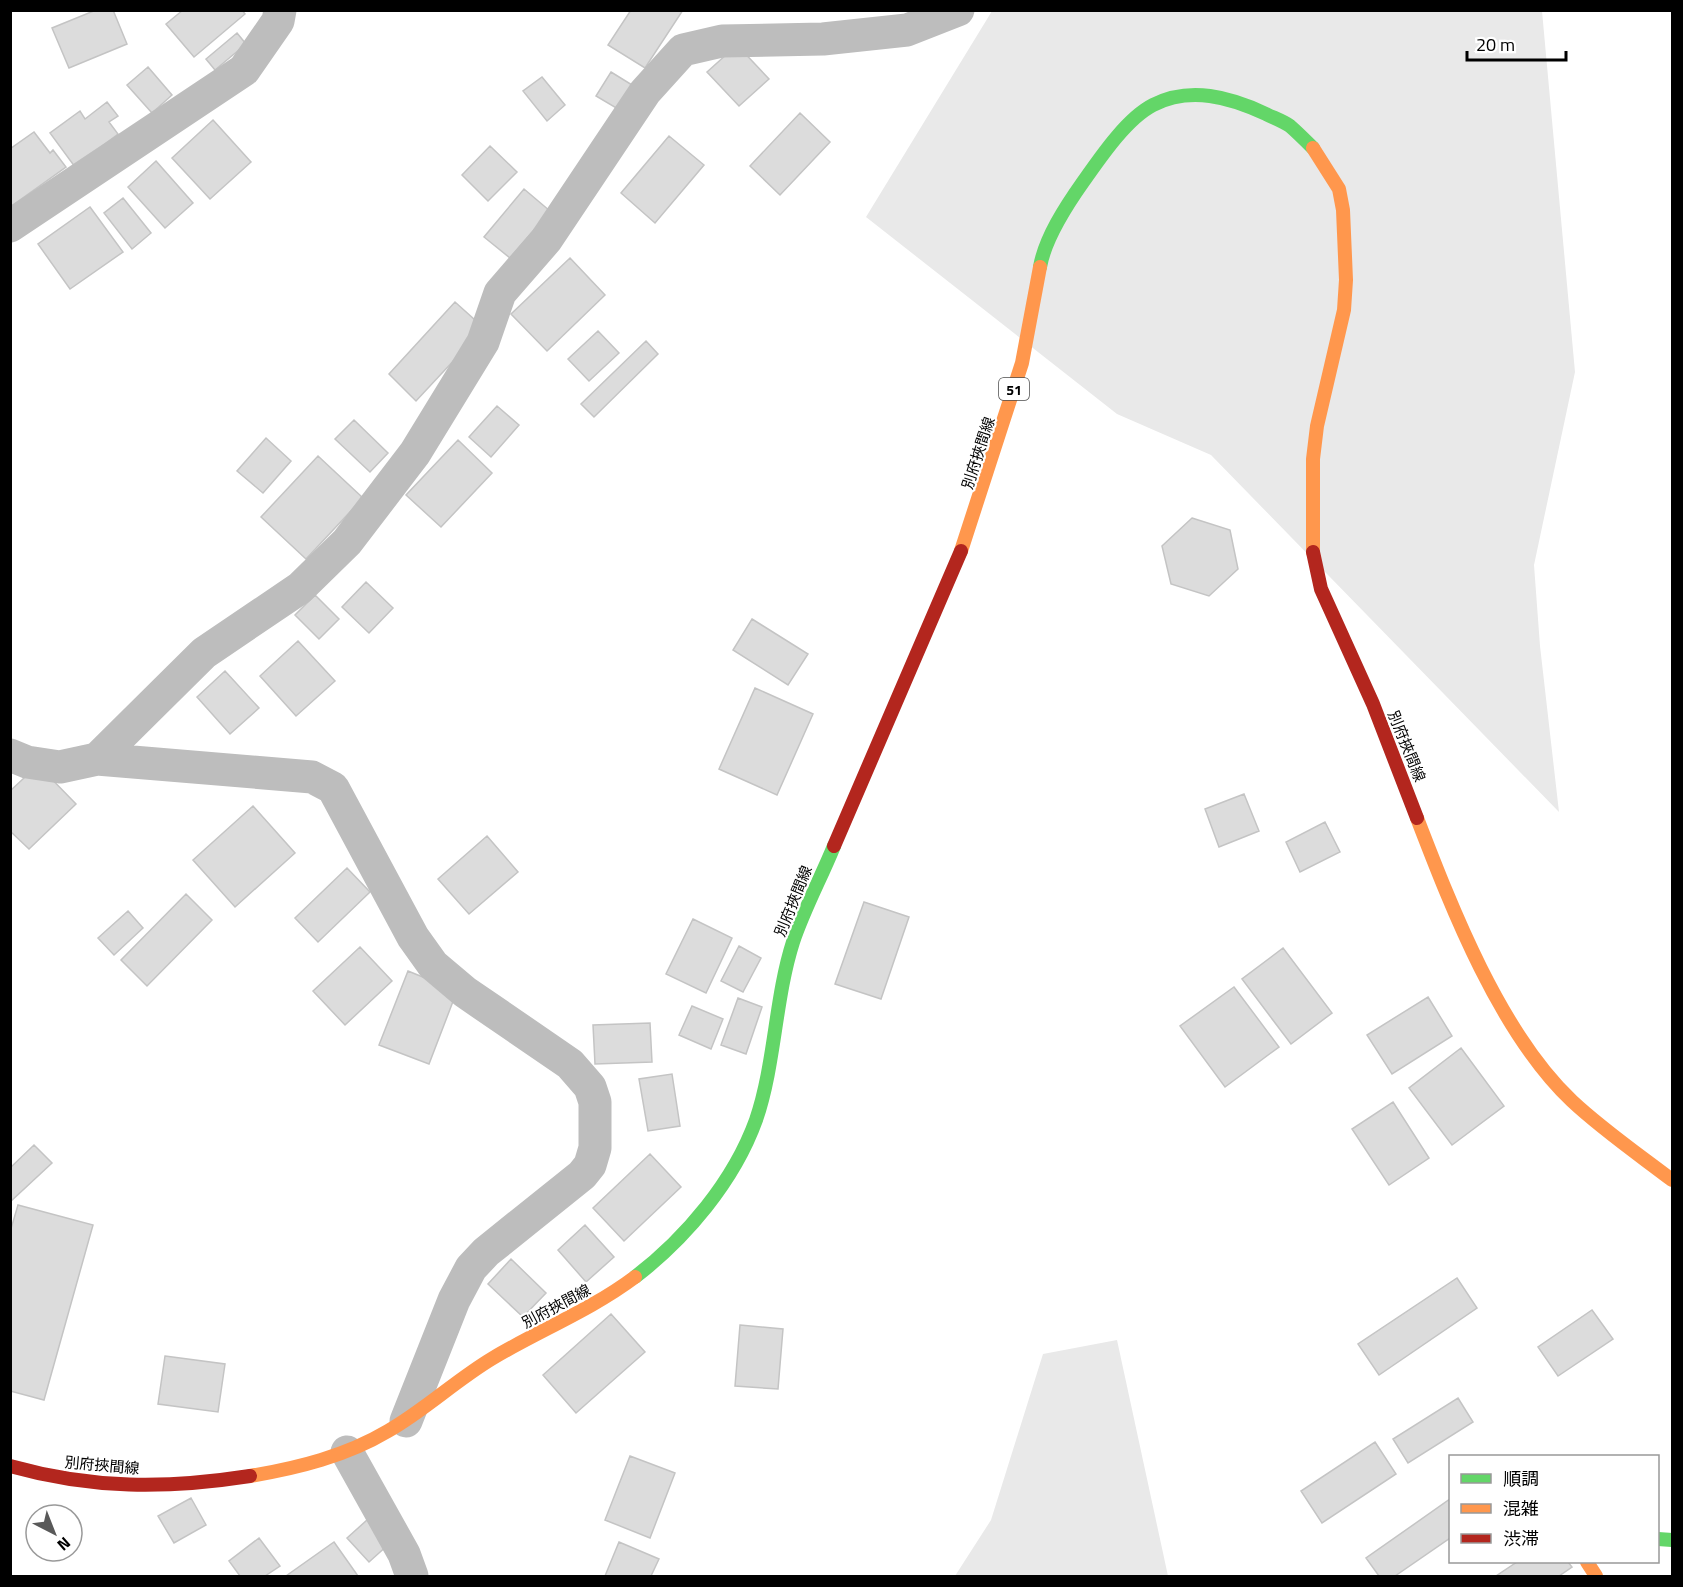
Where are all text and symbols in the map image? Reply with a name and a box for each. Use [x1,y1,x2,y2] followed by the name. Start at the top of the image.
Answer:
[1467,24,1566,62] scale bar
[1476,31,1515,58] text: 20 m
[999,378,1029,400] road number: 51
[955,414,1001,492] street label: 別府挾間線
[1382,707,1432,785] street label: 別府挾間線
[768,862,818,940] street label: 別府挾間線
[517,1278,595,1334] street label: 別府挾間線
[64,1450,140,1480] street label: 別府挾間線
[1449,1455,1659,1563] legend
[1503,1465,1539,1492] text: 順調
[1503,1495,1539,1522] text: 混雑
[24,1503,84,1563] north arrow
[1503,1525,1539,1552] text: 渋滞
[52,1532,76,1557] text: N

